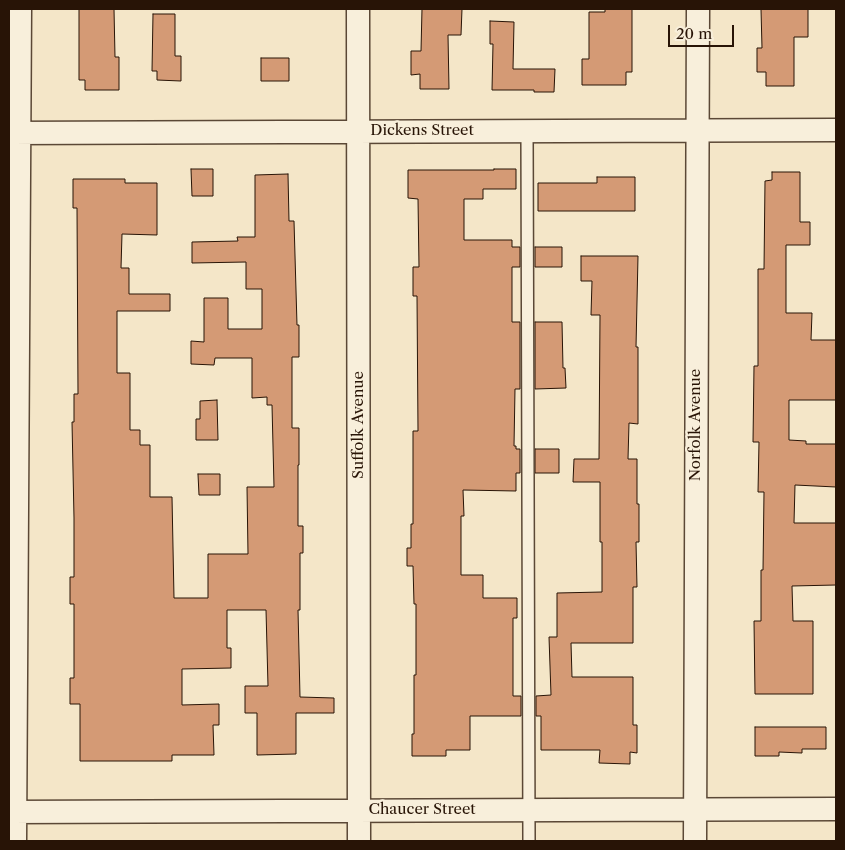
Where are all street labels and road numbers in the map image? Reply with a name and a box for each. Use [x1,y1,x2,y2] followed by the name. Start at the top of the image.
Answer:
[370,122,474,140] street label: Dickens Street
[687,369,705,481] street label: Norfolk Avenue
[350,371,368,479] street label: Suffolk Avenue
[368,801,476,819] street label: Chaucer Street

